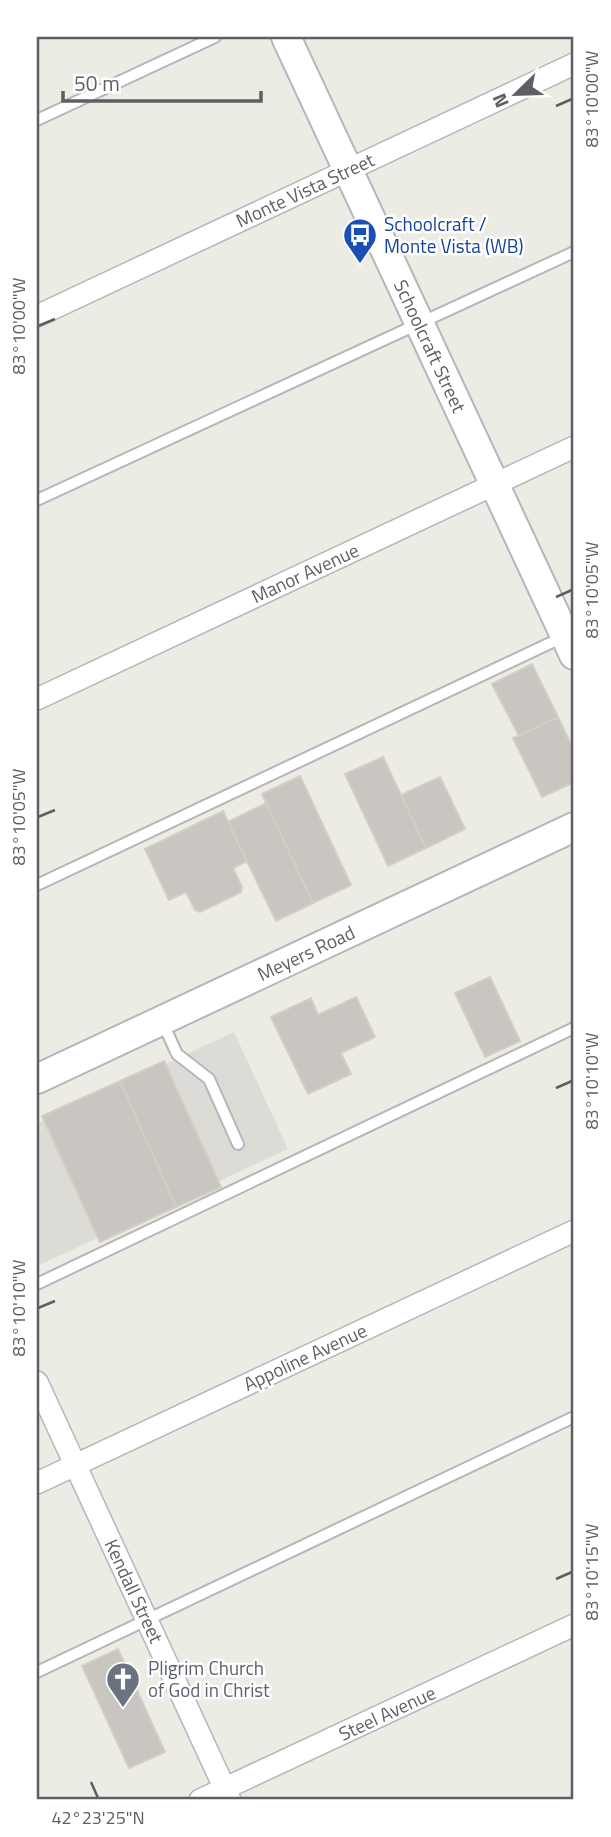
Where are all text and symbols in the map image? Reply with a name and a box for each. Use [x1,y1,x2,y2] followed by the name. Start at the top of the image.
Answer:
[578,50,605,147] text: 83°10'00"W
[63,60,261,104] scale bar
[482,60,552,130] north arrow
[74,67,120,99] text: 50 m
[484,89,516,113] text: N
[231,145,379,234] street label: Monte Vista Street
[384,209,523,260] place label: Schoolcraft / Monte Vista (WB)
[341,216,379,265] bus stop icon: Schoolcraft / Monte Vista (WB)
[387,275,474,417] street label: Schoolcraft Street
[5,277,32,374] text: 83°10'00"W
[246,535,363,610] street label: Manor Avenue
[578,541,605,638] text: 83°10'05"W
[5,768,32,865] text: 83°10'05"W
[252,917,359,988] street label: Meyers Road
[578,1032,605,1129] text: 83°10'10"W
[5,1259,32,1356] text: 83°10'10"W
[238,1315,371,1398] street label: Appoline Avenue
[578,1523,605,1620] text: 83°10'15"W
[98,1534,171,1648] street label: Kendall Street
[148,1653,270,1704] place label: Pligrim Church of God in Christ
[104,1660,142,1709] church icon: Pligrim Church of God in Christ
[334,1677,440,1748] street label: Steel Avenue
[51,1804,145,1831] text: 42°23'25"N

